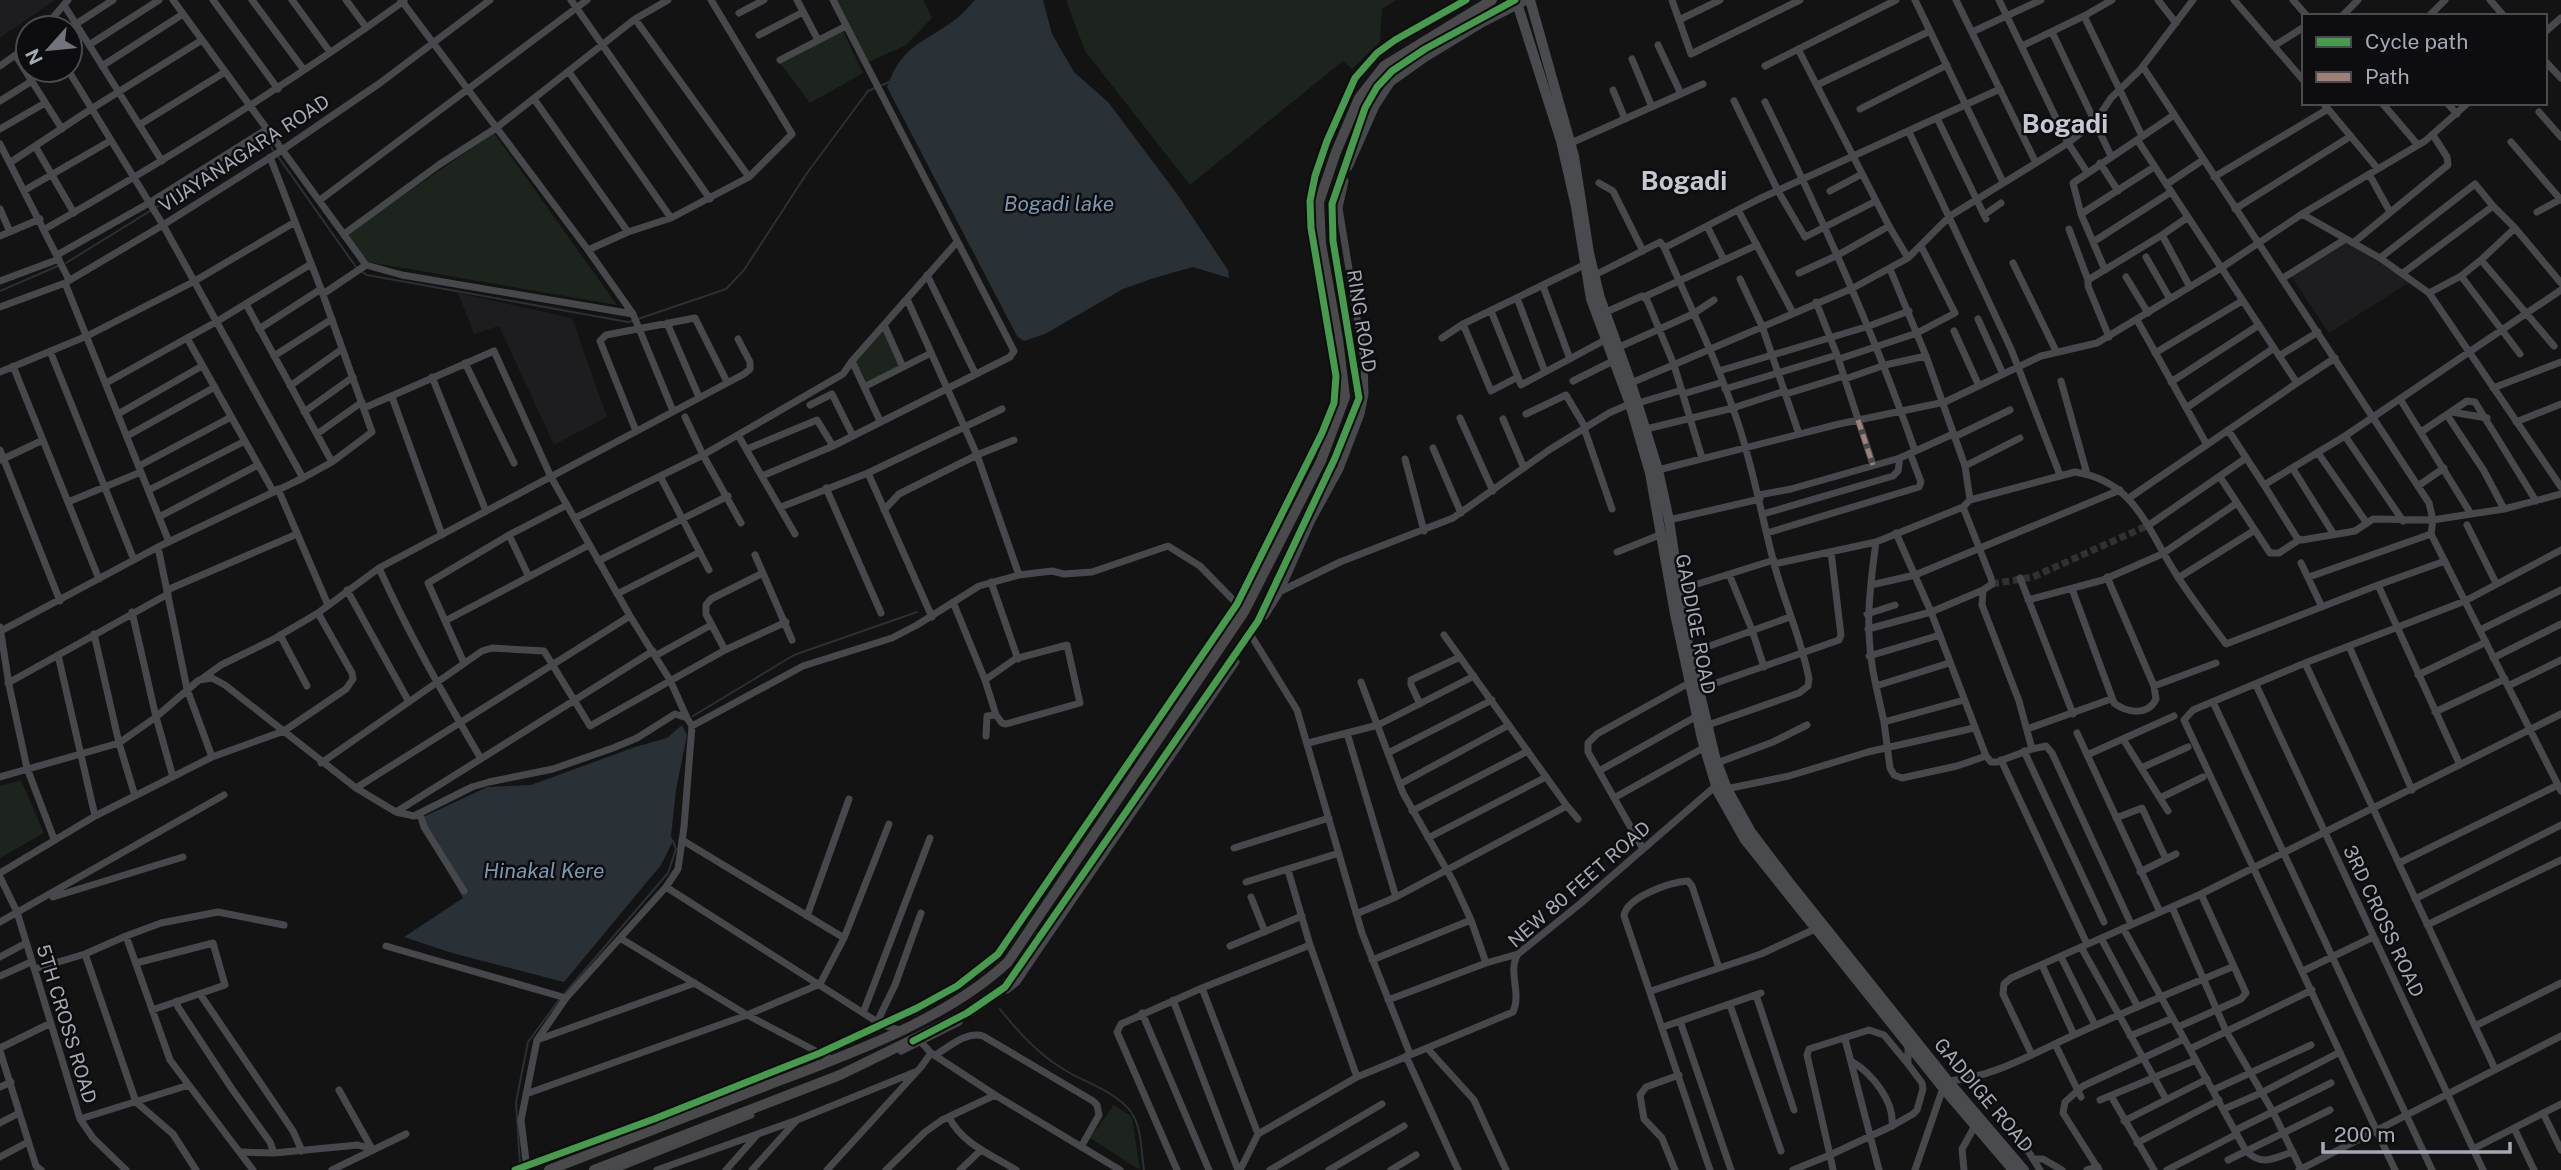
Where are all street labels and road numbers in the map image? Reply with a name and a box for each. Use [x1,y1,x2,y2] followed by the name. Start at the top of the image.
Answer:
[155,90,333,216] street label: VIJAYANAGARA ROAD
[1343,268,1381,374] street label: RING ROAD
[1672,552,1720,696] street label: GADDIGE ROAD
[1503,816,1655,952] street label: NEW 80 FEET ROAD
[2339,842,2429,1000] street label: 3RD CROSS ROAD
[32,942,102,1106] street label: 5TH CROSS ROAD
[1930,1033,2038,1157] street label: GADDIGE ROAD

